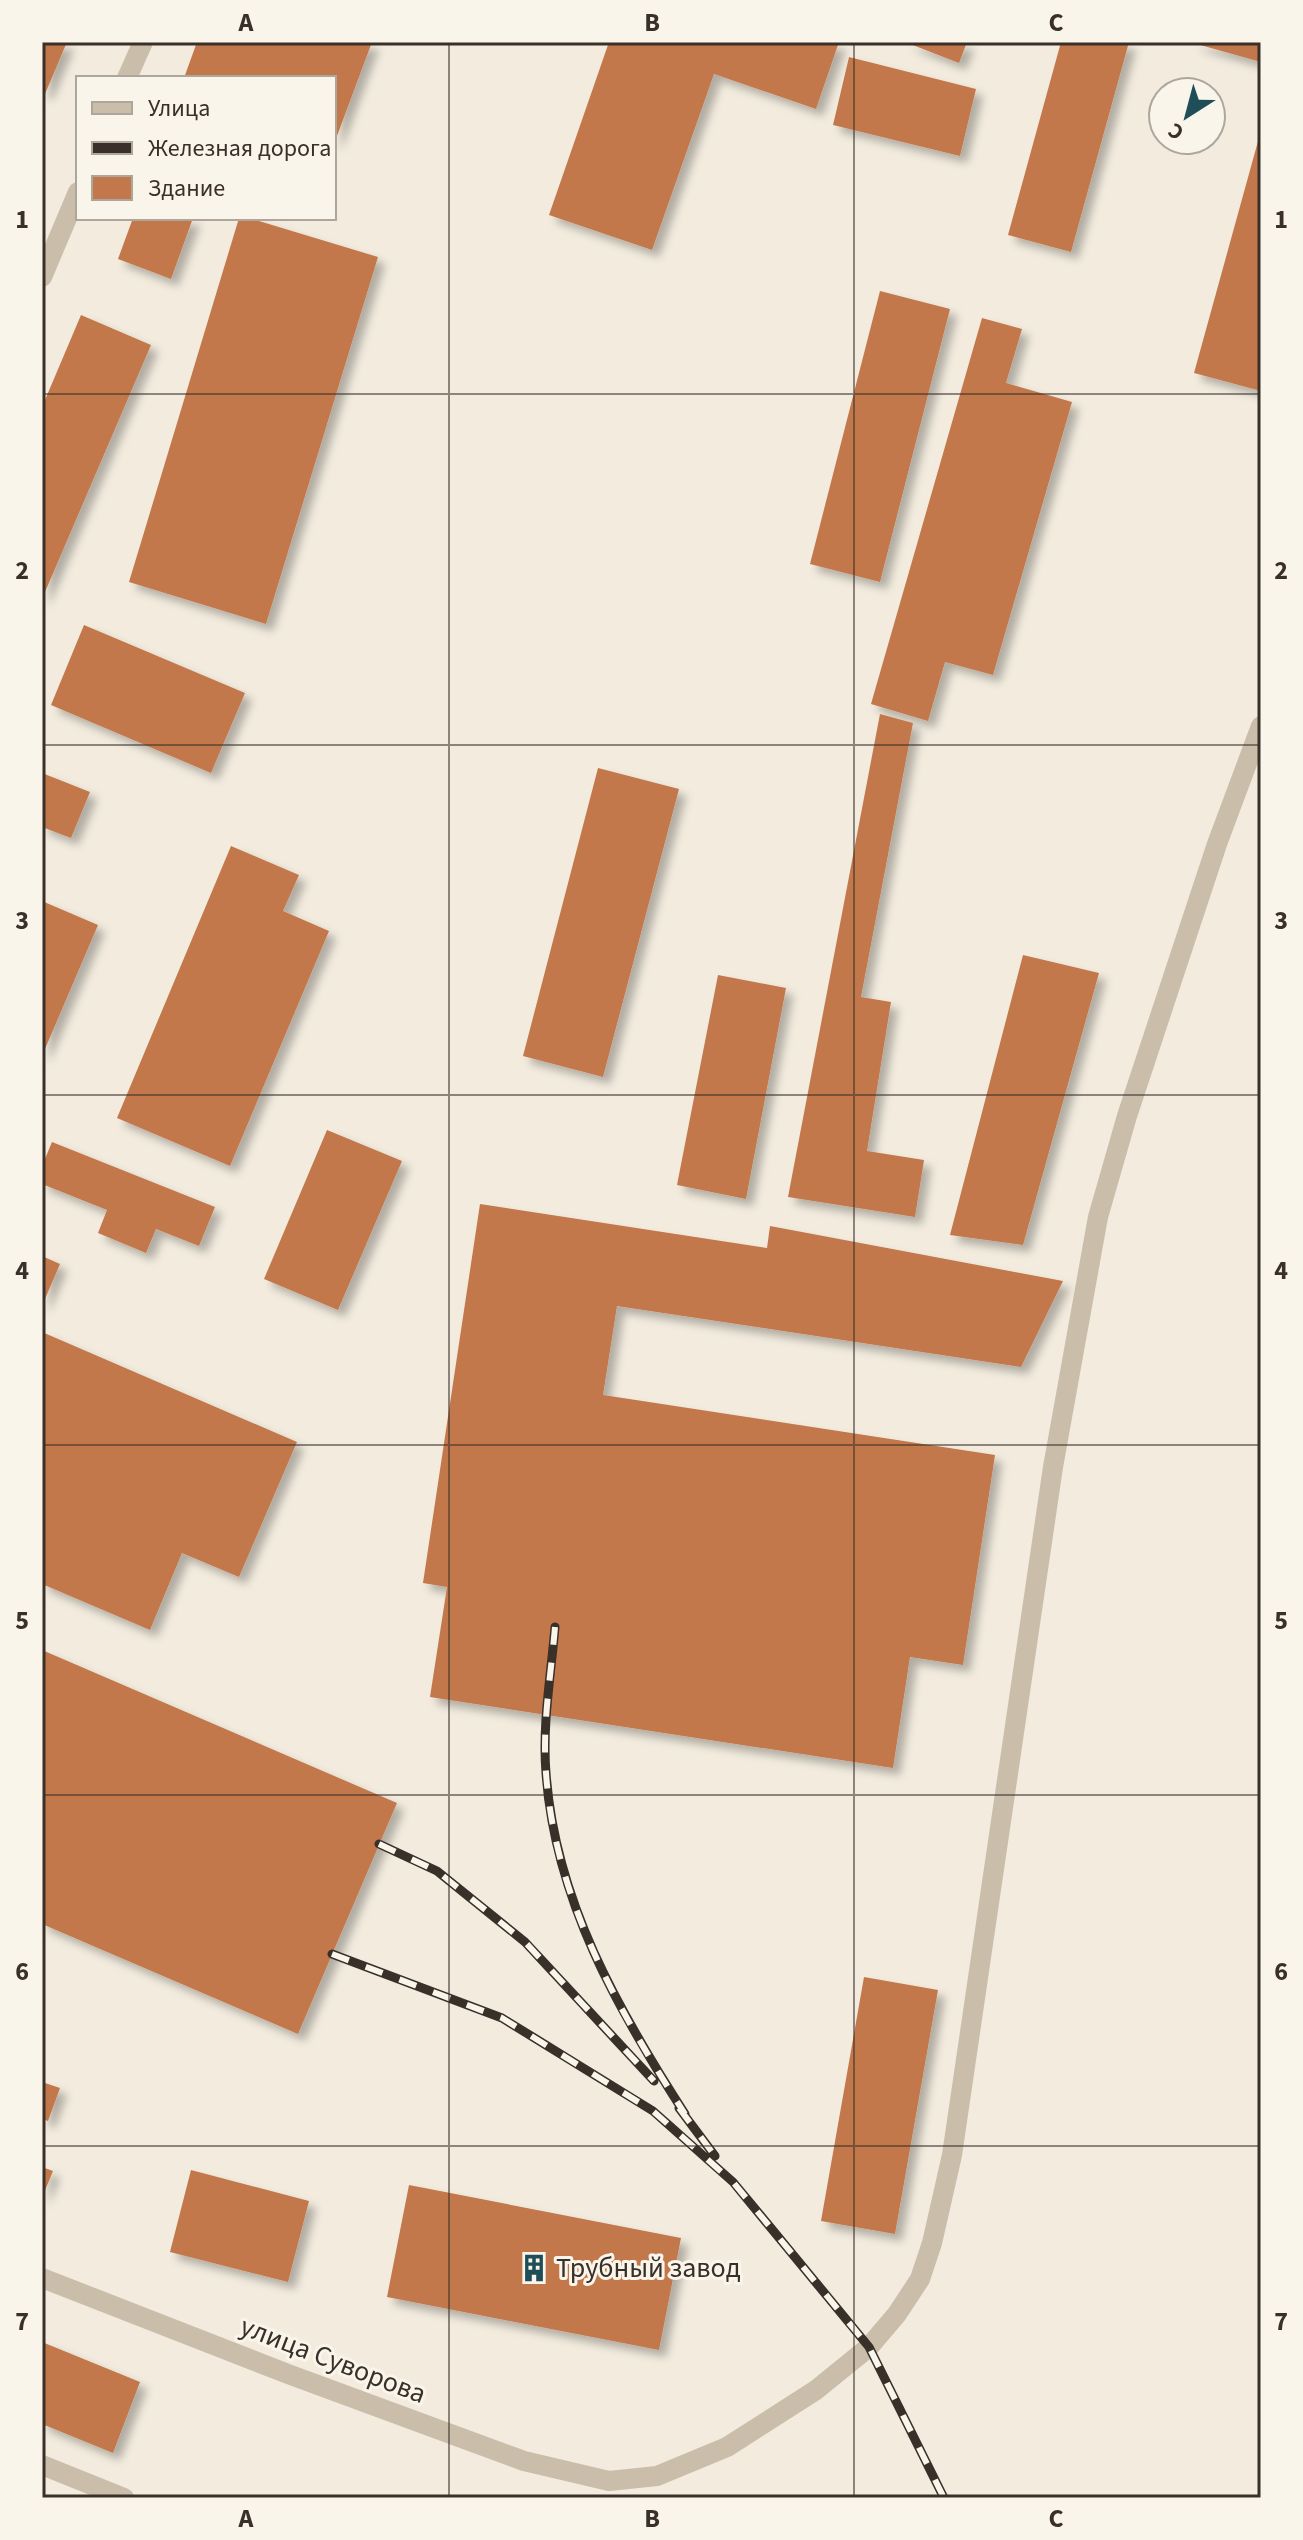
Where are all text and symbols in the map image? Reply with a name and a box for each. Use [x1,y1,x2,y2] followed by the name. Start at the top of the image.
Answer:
[238,4,255,41] text: A
[644,4,660,41] text: B
[1048,4,1064,41] text: C
[76,76,336,220] legend
[1147,76,1227,156] north arrow
[148,91,210,126] text: Улица
[1161,115,1190,148] text: С
[148,131,331,166] text: Железная дорога
[148,171,225,206] text: Здание
[15,201,29,238] text: 1
[1274,201,1288,238] text: 1
[15,552,29,589] text: 2
[1274,552,1288,589] text: 2
[15,902,29,939] text: 3
[1274,902,1288,939] text: 3
[15,1252,29,1289] text: 4
[1274,1252,1288,1289] text: 4
[15,1602,29,1639] text: 5
[1274,1602,1288,1639] text: 5
[15,1953,29,1990] text: 6
[1274,1953,1288,1990] text: 6
[556,2248,741,2288] place label: Трубный завод
[519,2253,549,2283] building icon: Трубный завод
[15,2303,29,2340] text: 7
[1274,2303,1288,2340] text: 7
[234,2306,432,2414] street label: улица Суворова
[238,2500,255,2537] text: A
[644,2500,660,2537] text: B
[1048,2500,1064,2537] text: C

